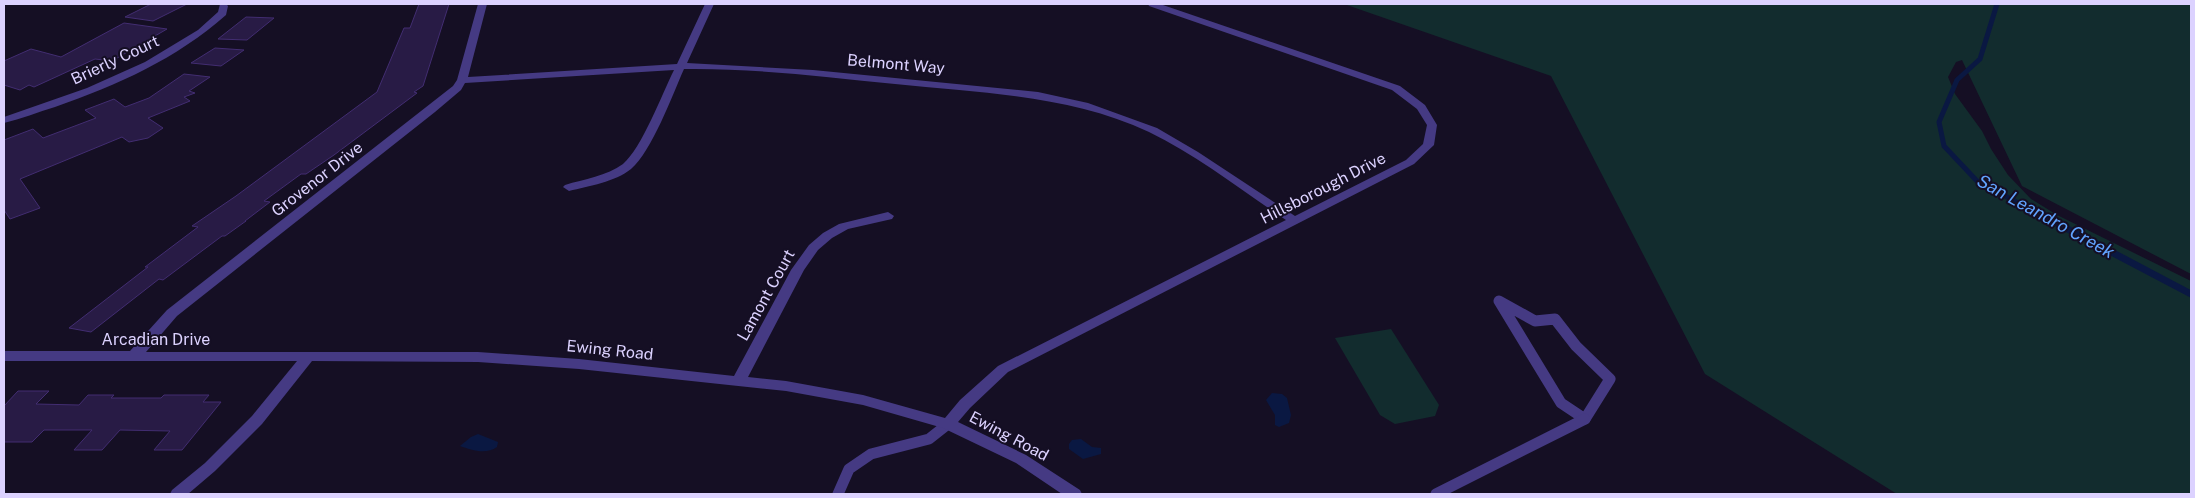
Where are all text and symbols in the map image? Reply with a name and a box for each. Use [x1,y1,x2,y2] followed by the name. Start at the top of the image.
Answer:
[68,31,162,89] street label: Brierly Court
[846,50,946,78] street label: Belmont Way
[268,138,366,220] street label: Grovenor Drive
[1257,148,1389,228] street label: Hillsborough Drive
[1974,170,2119,263] water label: San Leandro Creek
[733,246,799,344] street label: Lamont Court
[102,330,210,349] street label: Arcadian Drive
[566,336,654,364] street label: Ewing Road
[966,407,1052,465] street label: Ewing Road

